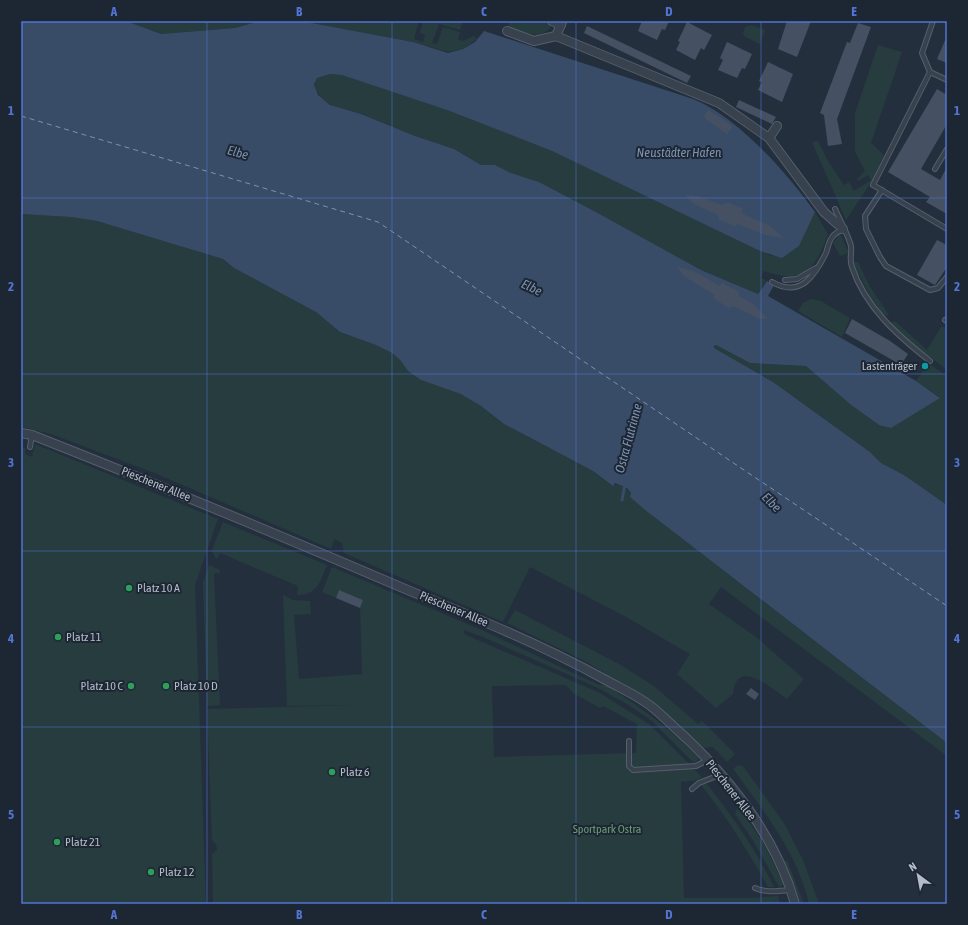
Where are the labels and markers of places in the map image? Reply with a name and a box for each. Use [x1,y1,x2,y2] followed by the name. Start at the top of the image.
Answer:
[862,359,917,373] place label: Lastenträger
[920,361,930,371] marker: Lastenträger
[137,581,180,595] place label: Platz 10 A
[124,583,134,593] marker: Platz 10 A
[66,630,102,644] place label: Platz 11
[53,632,63,642] marker: Platz 11
[81,679,124,693] place label: Platz 10 C
[174,679,218,693] place label: Platz 10 D
[126,681,136,691] marker: Platz 10 C
[161,681,171,691] marker: Platz 10 D
[340,765,370,779] place label: Platz 6
[327,767,337,777] marker: Platz 6
[65,835,101,849] place label: Platz 21
[52,837,62,847] marker: Platz 21
[159,865,194,879] place label: Platz 12
[146,867,156,877] marker: Platz 12

